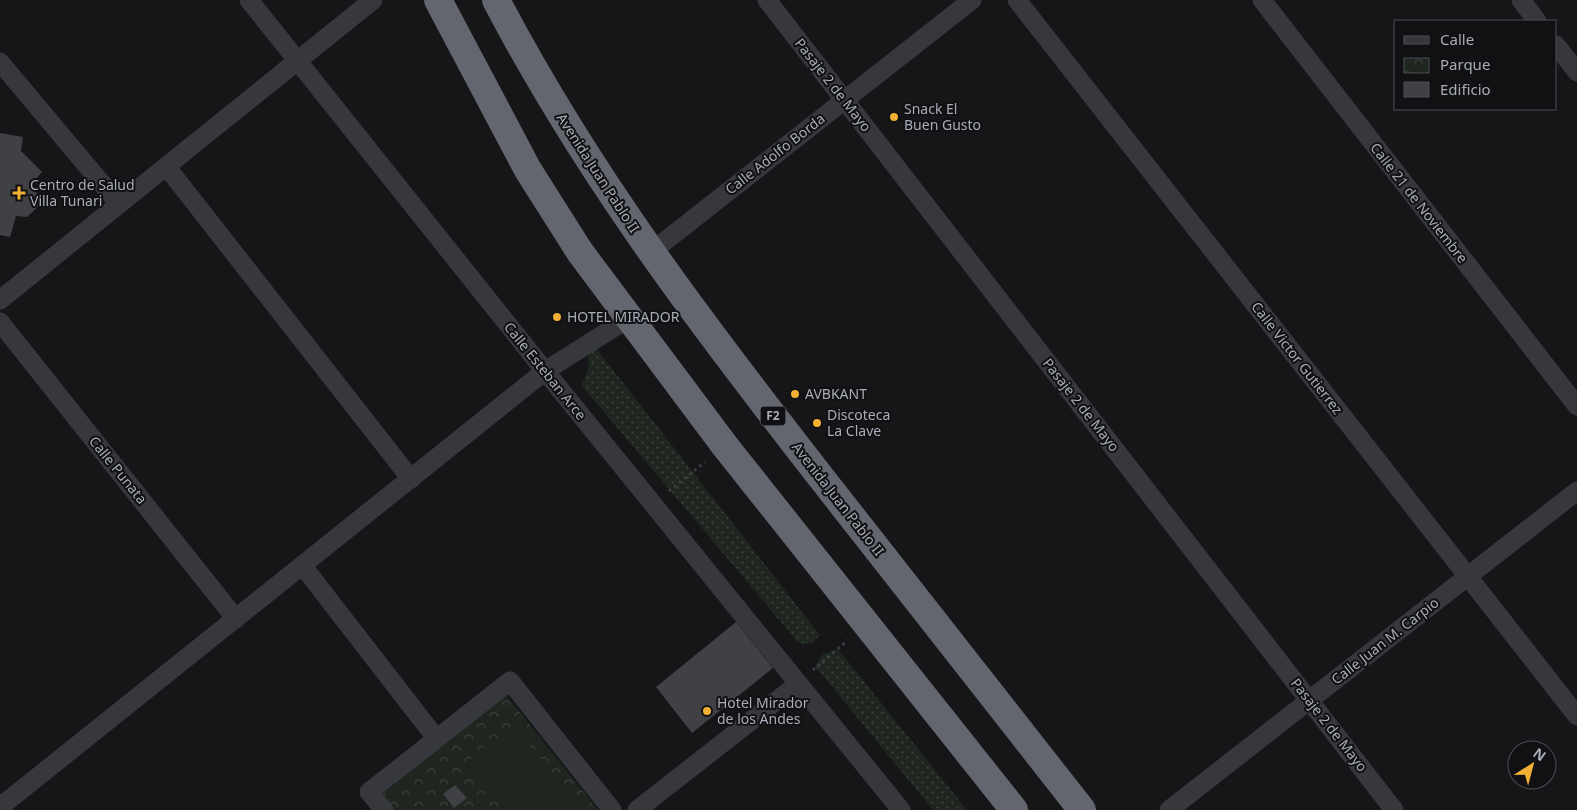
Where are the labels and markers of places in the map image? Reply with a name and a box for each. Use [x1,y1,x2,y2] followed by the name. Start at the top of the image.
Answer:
[904,99,981,134] place label: Snack El Buen Gusto
[888,111,900,123] marker: Snack El Buen Gusto
[30,175,135,210] place label: Centro de Salud Villa Tunari
[12,186,26,200] marker: Centro de Salud Villa Tunari
[567,307,680,326] place label: HOTEL MIRADOR
[551,311,563,323] marker: HOTEL MIRADOR
[805,384,867,403] place label: AVBKANT
[789,388,801,400] marker: AVBKANT
[827,405,890,440] place label: Discoteca La Clave
[811,417,823,429] marker: Discoteca La Clave
[717,693,809,728] place label: Hotel Mirador de los Andes
[701,705,713,717] marker: Hotel Mirador de los Andes

